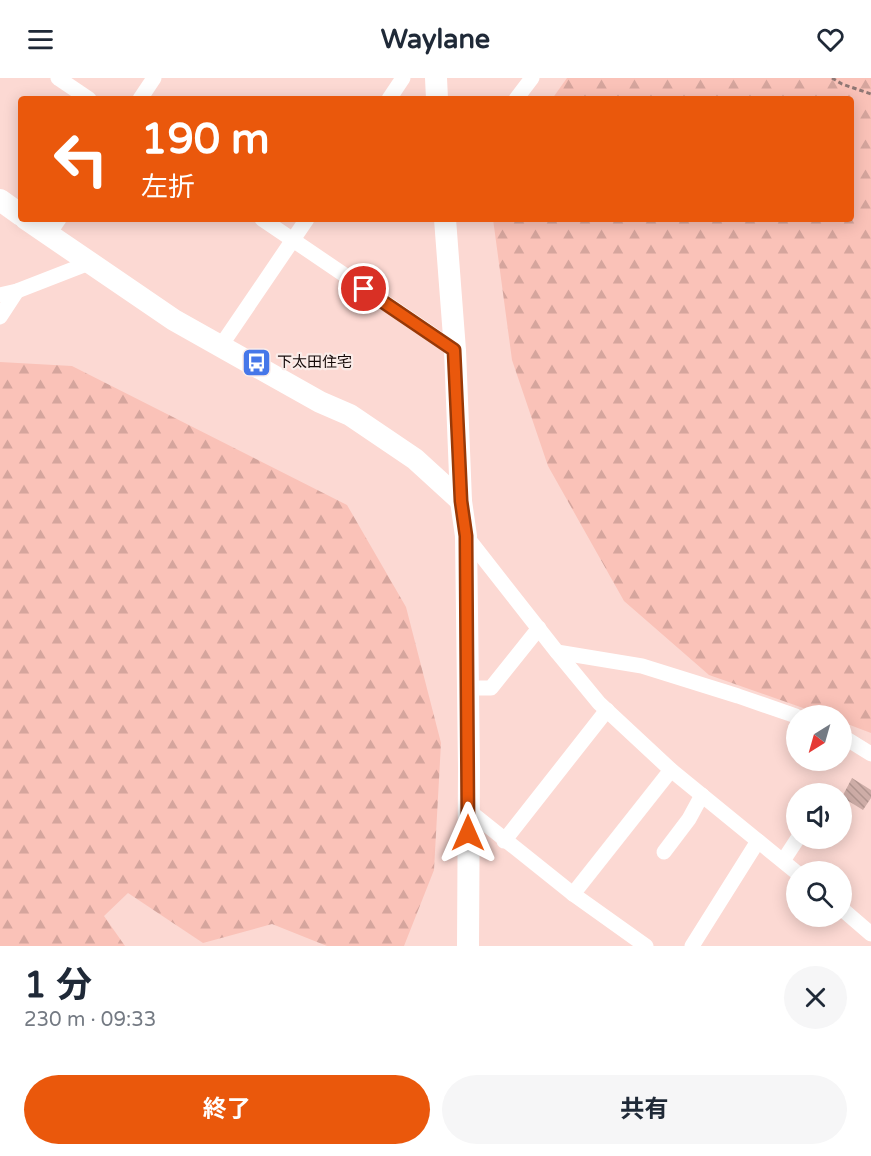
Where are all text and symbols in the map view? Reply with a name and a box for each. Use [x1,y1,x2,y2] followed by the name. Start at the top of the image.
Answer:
[24,23,57,56] icon: menu
[381,23,490,56] text: Waylane
[814,23,847,56] icon: heart
[141,114,270,165] text: 190 m
[42,120,120,198] icon: left
[141,171,195,204] text: 左折
[338,263,389,314] pin
[347,272,380,305] icon: arrive
[240,346,272,378] bus stop icon: 下太田住宅
[277,353,352,371] place label: 下太田住宅
[786,705,852,771] north arrow
[786,705,852,927] map controls
[786,783,852,849] button: sound
[436,801,500,865] position arrow
[786,861,852,927] button: search
[24,964,92,1007] text: 1 分
[784,966,847,1029] button: close
[24,1008,156,1032] text: 230 m · 09:33
[24,1075,430,1144] button: 終了
[442,1075,847,1144] button: 共有

